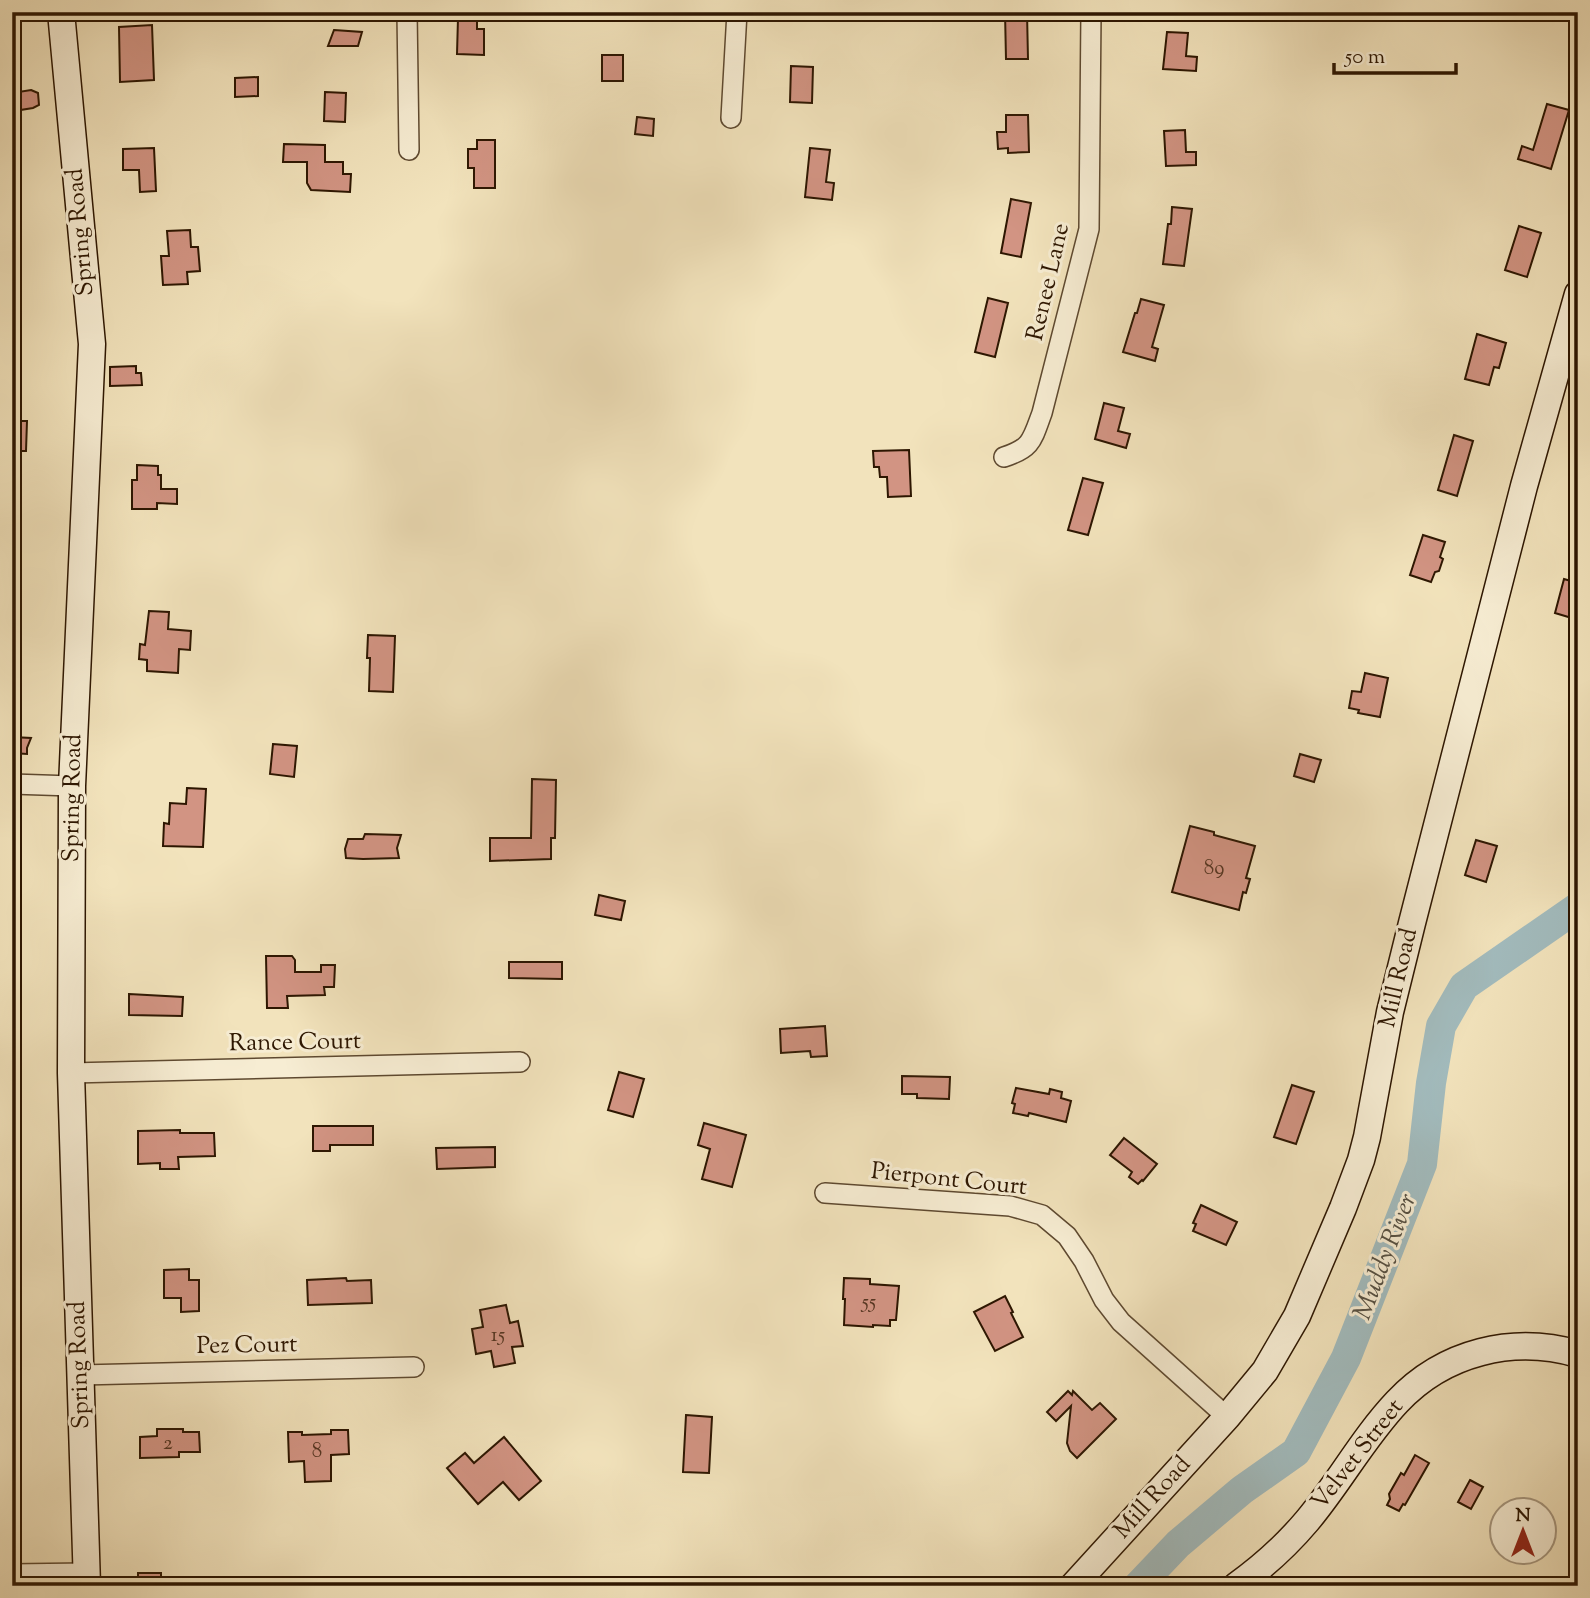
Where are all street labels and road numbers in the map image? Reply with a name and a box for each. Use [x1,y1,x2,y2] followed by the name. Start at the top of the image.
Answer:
[58,166,104,297] street label: Spring Road
[1019,220,1079,344] street label: Renee Lane
[55,733,91,862] street label: Spring Road
[1371,924,1427,1031] street label: Mill Road
[229,1025,361,1061] street label: Rance Court
[869,1155,1029,1205] street label: Pierpont Court
[61,1300,99,1430] street label: Spring Road
[196,1328,298,1364] street label: Pez Court
[1304,1392,1412,1518] street label: Velvet Street
[1106,1449,1200,1547] street label: Mill Road

